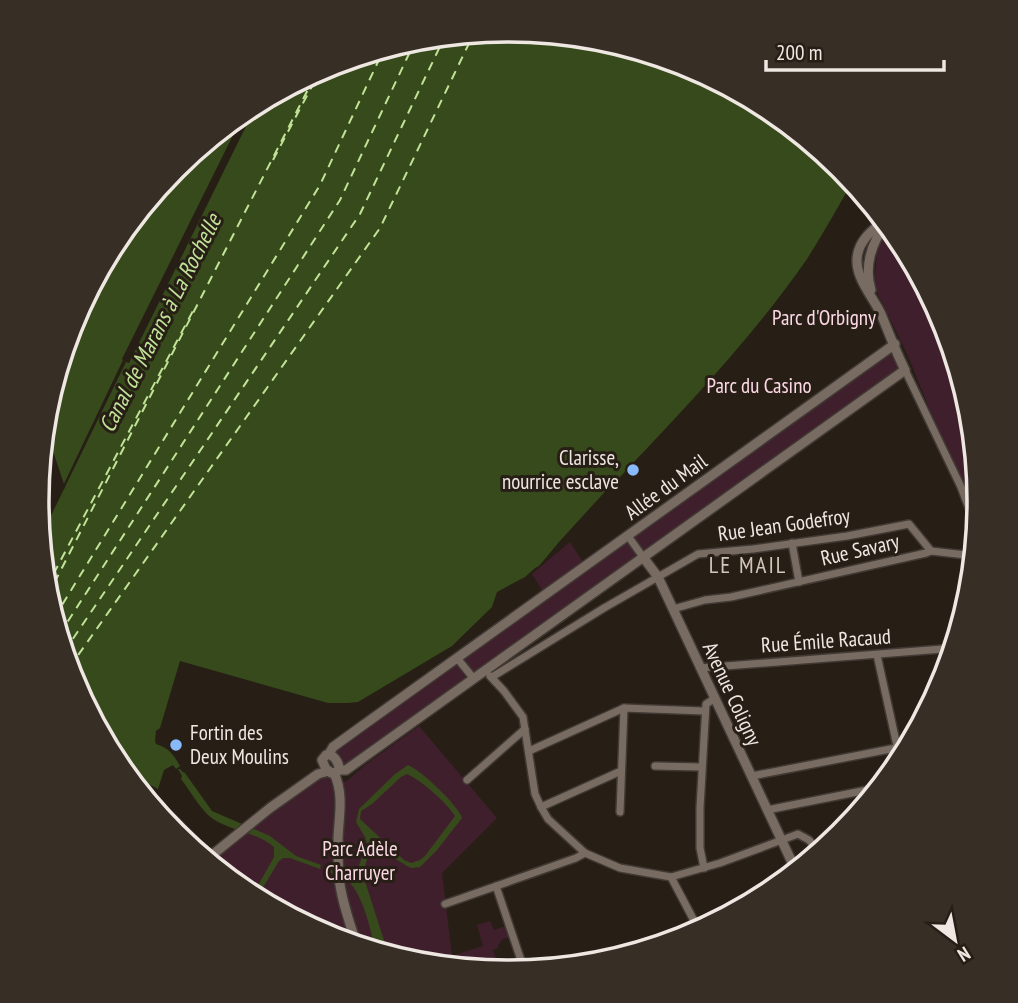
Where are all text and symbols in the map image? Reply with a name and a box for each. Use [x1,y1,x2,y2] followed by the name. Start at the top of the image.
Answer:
[766,28,944,72] scale bar
[776,39,822,66] text: 200 m
[92,208,228,437] water label: Canal de Marans à La Rochelle
[772,304,876,331] park label: Parc d'Orbigny
[707,372,811,399] park label: Parc du Casino
[502,444,619,495] place label: Clarisse, nourrice esclave
[619,448,712,526] street label: Allée du Mail
[625,462,641,478] marker: Clarisse, nourrice esclave
[716,502,852,547] street label: Rue Jean Godefroy
[818,527,902,572] street label: Rue Savary
[709,550,787,579] district label: LE MAIL
[760,622,892,659] street label: Rue Émile Racaud
[697,638,768,750] street label: Avenue Coligny
[190,719,289,770] place label: Fortin des Deux Moulins
[168,737,184,753] marker: Fortin des Deux Moulins
[322,835,398,886] park label: Parc Adèle Charruyer
[920,905,990,975] north arrow
[953,942,975,967] text: N

